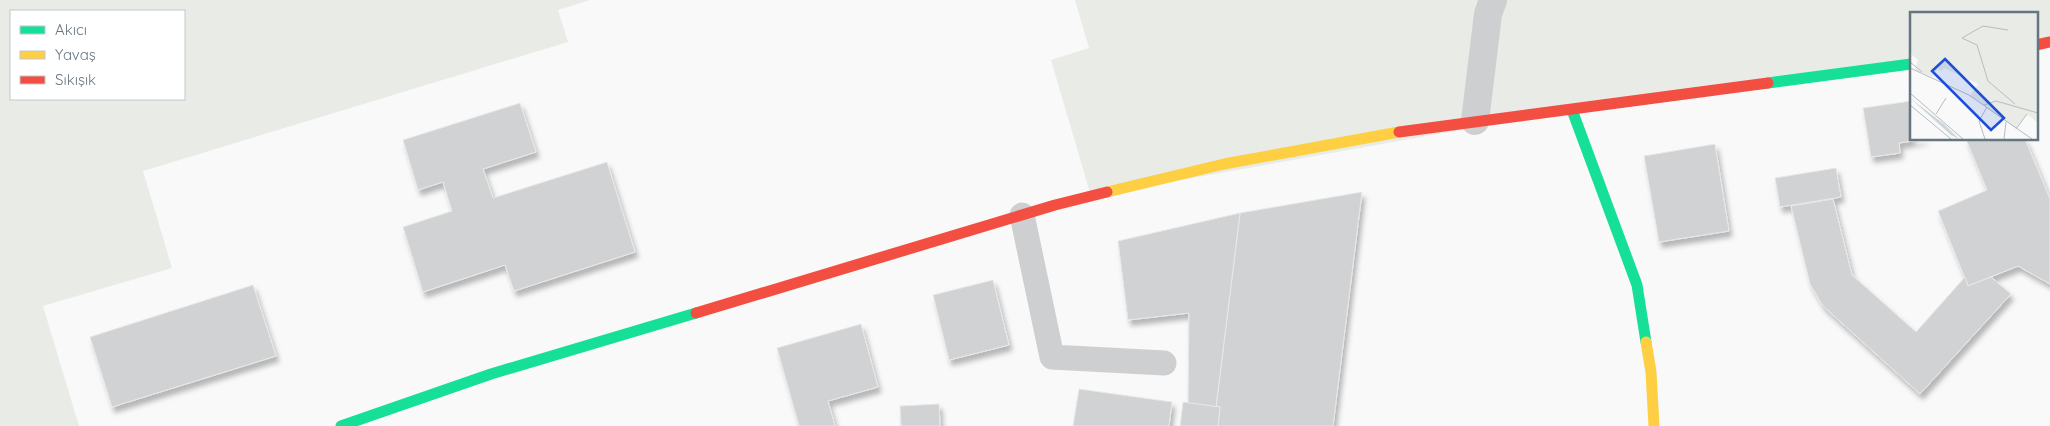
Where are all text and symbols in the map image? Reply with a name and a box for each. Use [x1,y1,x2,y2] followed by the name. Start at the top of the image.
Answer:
[10,10,185,100] legend
[1910,12,2038,140] inset map
[55,20,87,39] text: Akıcı
[55,45,96,64] text: Yavaş
[55,70,96,89] text: Sıkışık

